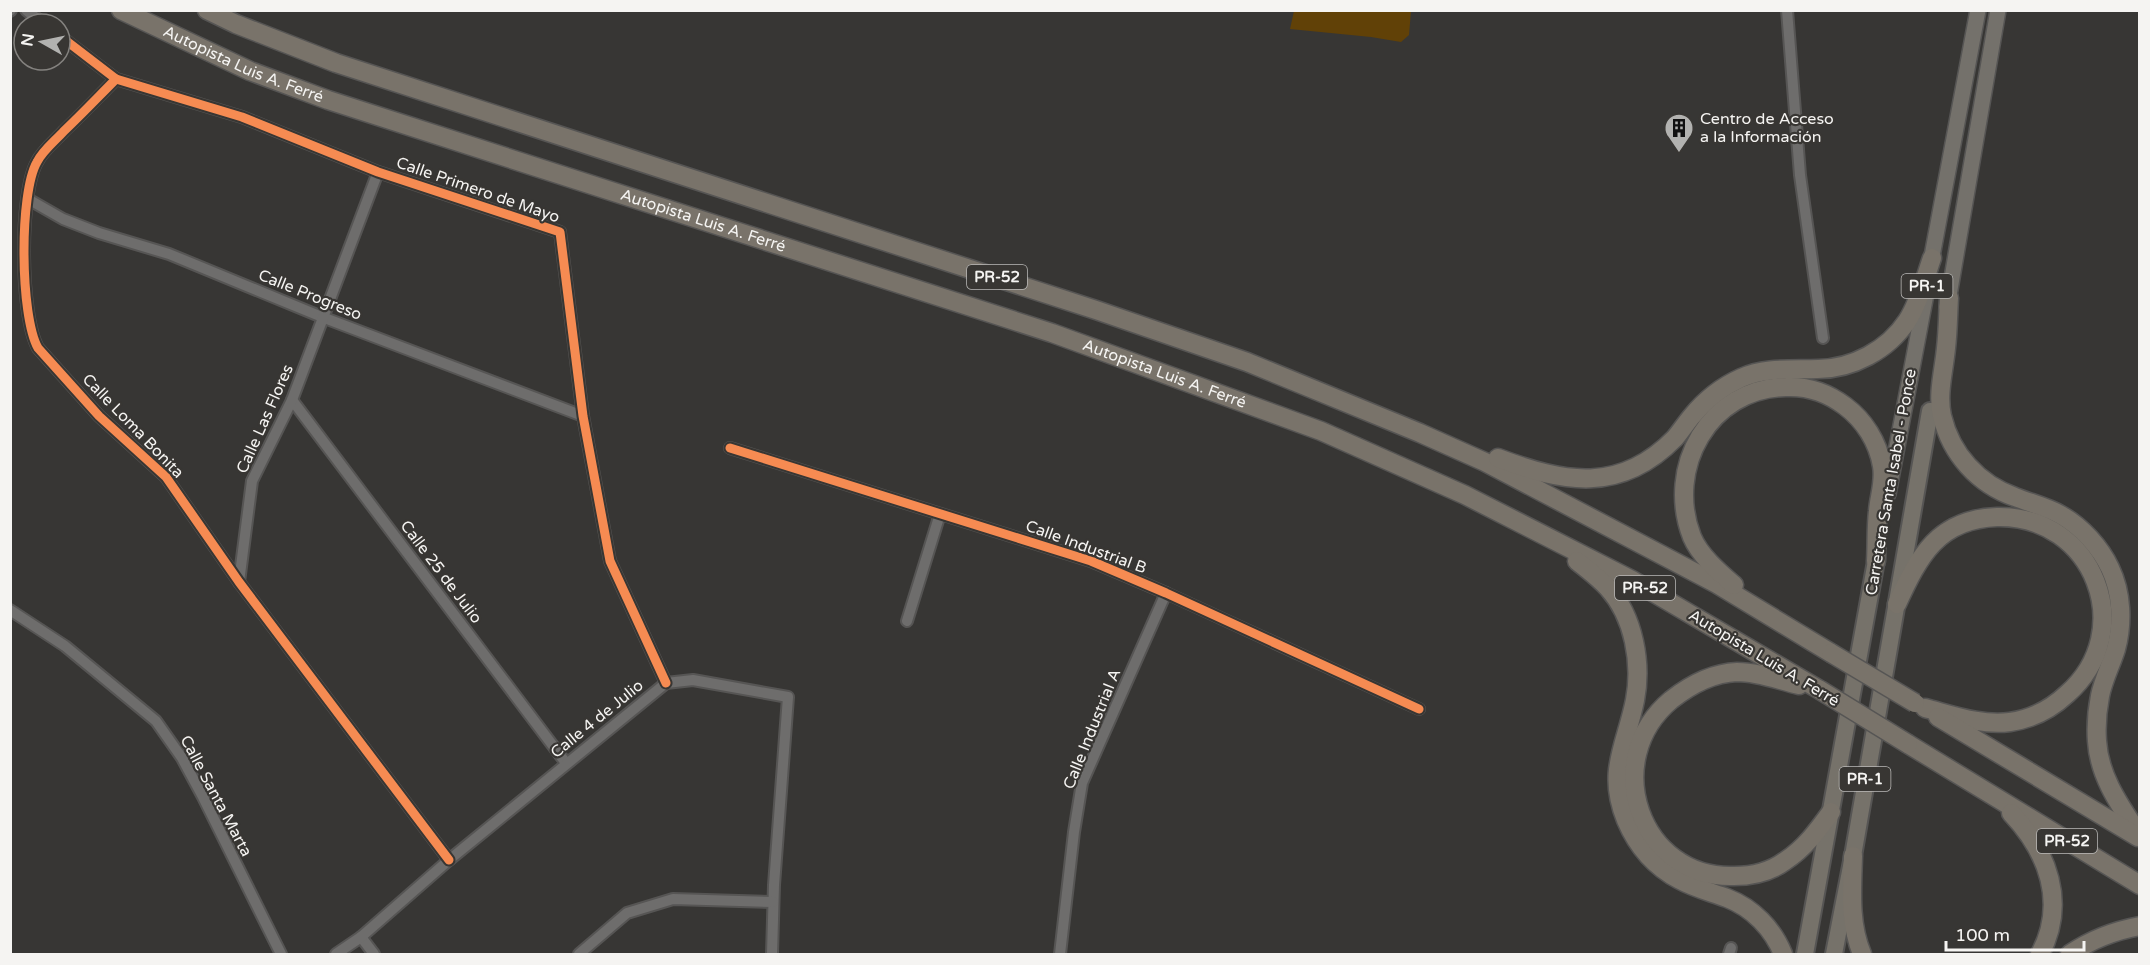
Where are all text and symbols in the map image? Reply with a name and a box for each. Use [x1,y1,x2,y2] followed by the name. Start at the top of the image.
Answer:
[12,12,72,72] north arrow
[160,21,326,107] street label: Autopista Luis A. Ferré
[17,32,39,48] text: N
[1700,109,1834,147] place label: Centro de Acceso a la Información
[1663,112,1695,154] building icon: Centro de Acceso a la Información
[394,153,562,227] street label: Calle Primero de Mayo
[618,185,788,257] street label: Autopista Luis A. Ferré
[255,265,365,325] street label: Calle Progreso
[967,265,1027,289] road number: PR-52
[1902,274,1952,298] road number: PR-1
[1080,335,1249,413] street label: Autopista Luis A. Ferré
[232,361,298,477] street label: Calle Las Flores
[1861,367,1921,597] street label: Carretera Santa Isabel - Ponce
[78,370,188,482] street label: Calle Loma Bonita
[1023,516,1149,578] street label: Calle Industrial B
[396,517,486,627] street label: Calle 25 de Julio
[1615,576,1675,600] road number: PR-52
[1685,605,1843,711] street label: Autopista Luis A. Ferré
[1059,666,1125,792] street label: Calle Industrial A
[547,675,647,763] street label: Calle 4 de Julio
[176,732,256,860] street label: Calle Santa Marta
[1840,767,1890,791] road number: PR-1
[2037,829,2097,853] road number: PR-52
[1946,914,2084,952] scale bar
[1955,924,2010,946] text: 100 m

